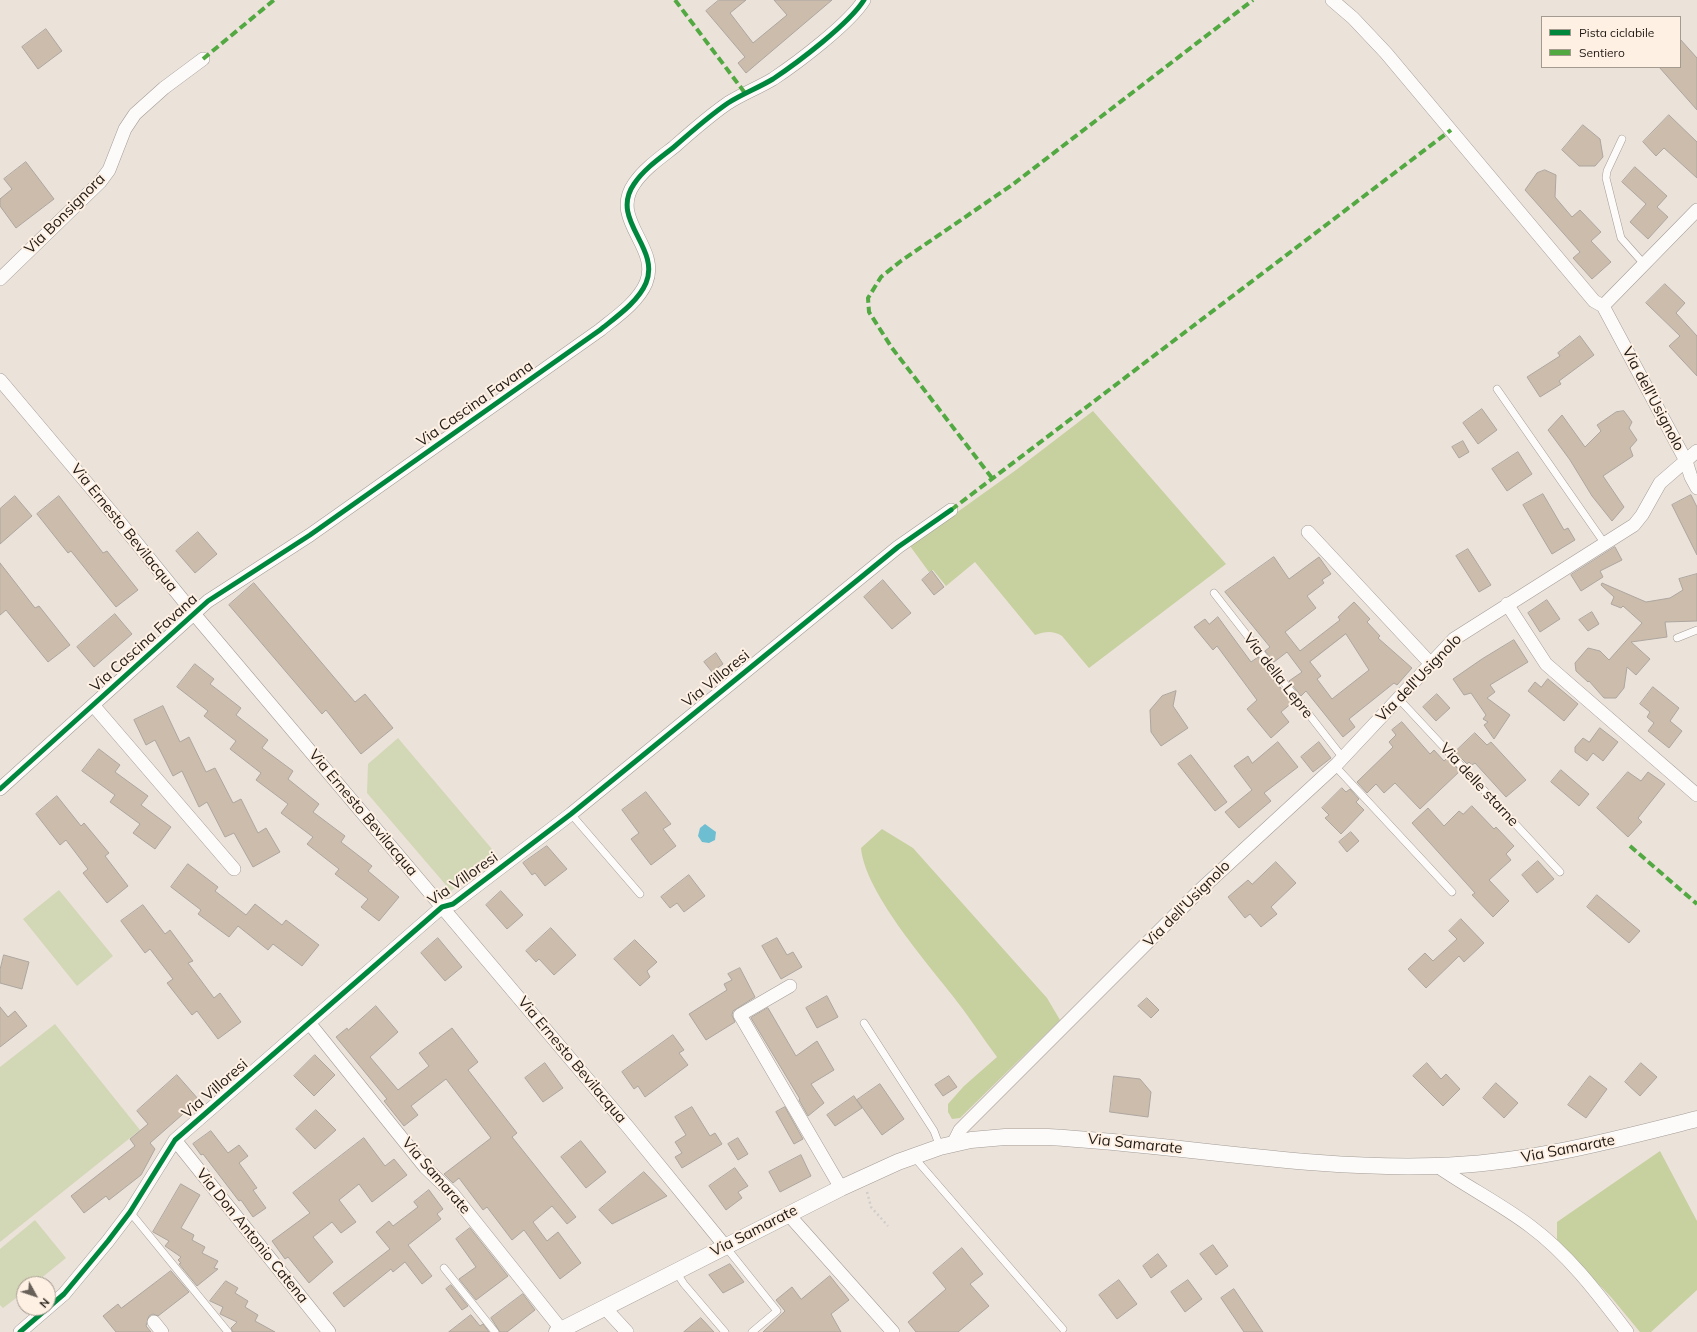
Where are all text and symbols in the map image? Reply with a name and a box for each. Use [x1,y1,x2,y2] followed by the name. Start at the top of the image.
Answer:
[1541,16,1681,68] legend
[1579,25,1654,40] text: Pista ciclabile
[1579,45,1625,60] text: Sentiero
[21,170,109,258] street label: Via Bonsignora
[1618,344,1688,454] street label: Via dell'Usignolo
[413,357,537,451] street label: Via Cascina Favana
[67,460,181,596] street label: Via Ernesto Bevilacqua
[87,590,201,696] street label: Via Cascina Favana
[1239,630,1317,722] street label: Via della Lepre
[1373,630,1465,726] street label: Via dell'Usignolo
[679,646,753,712] street label: Via Villoresi
[1436,740,1522,830] street label: Via delle starne
[305,746,421,880] street label: Via Ernesto Bevilacqua
[425,848,501,910] street label: Via Villoresi
[1140,857,1234,951] street label: Via dell'Usignolo
[514,993,630,1127] street label: Via Ernesto Bevilacqua
[178,1056,252,1122] street label: Via Villoresi
[1087,1130,1183,1158] street label: Via Samarate
[1520,1131,1616,1167] street label: Via Samarate
[398,1134,474,1218] street label: Via Samarate
[192,1165,312,1307] street label: Via Don Antonio Catena
[708,1201,800,1261] street label: Via Samarate
[16,1276,56,1316] north arrow
[36,1295,52,1311] text: N

